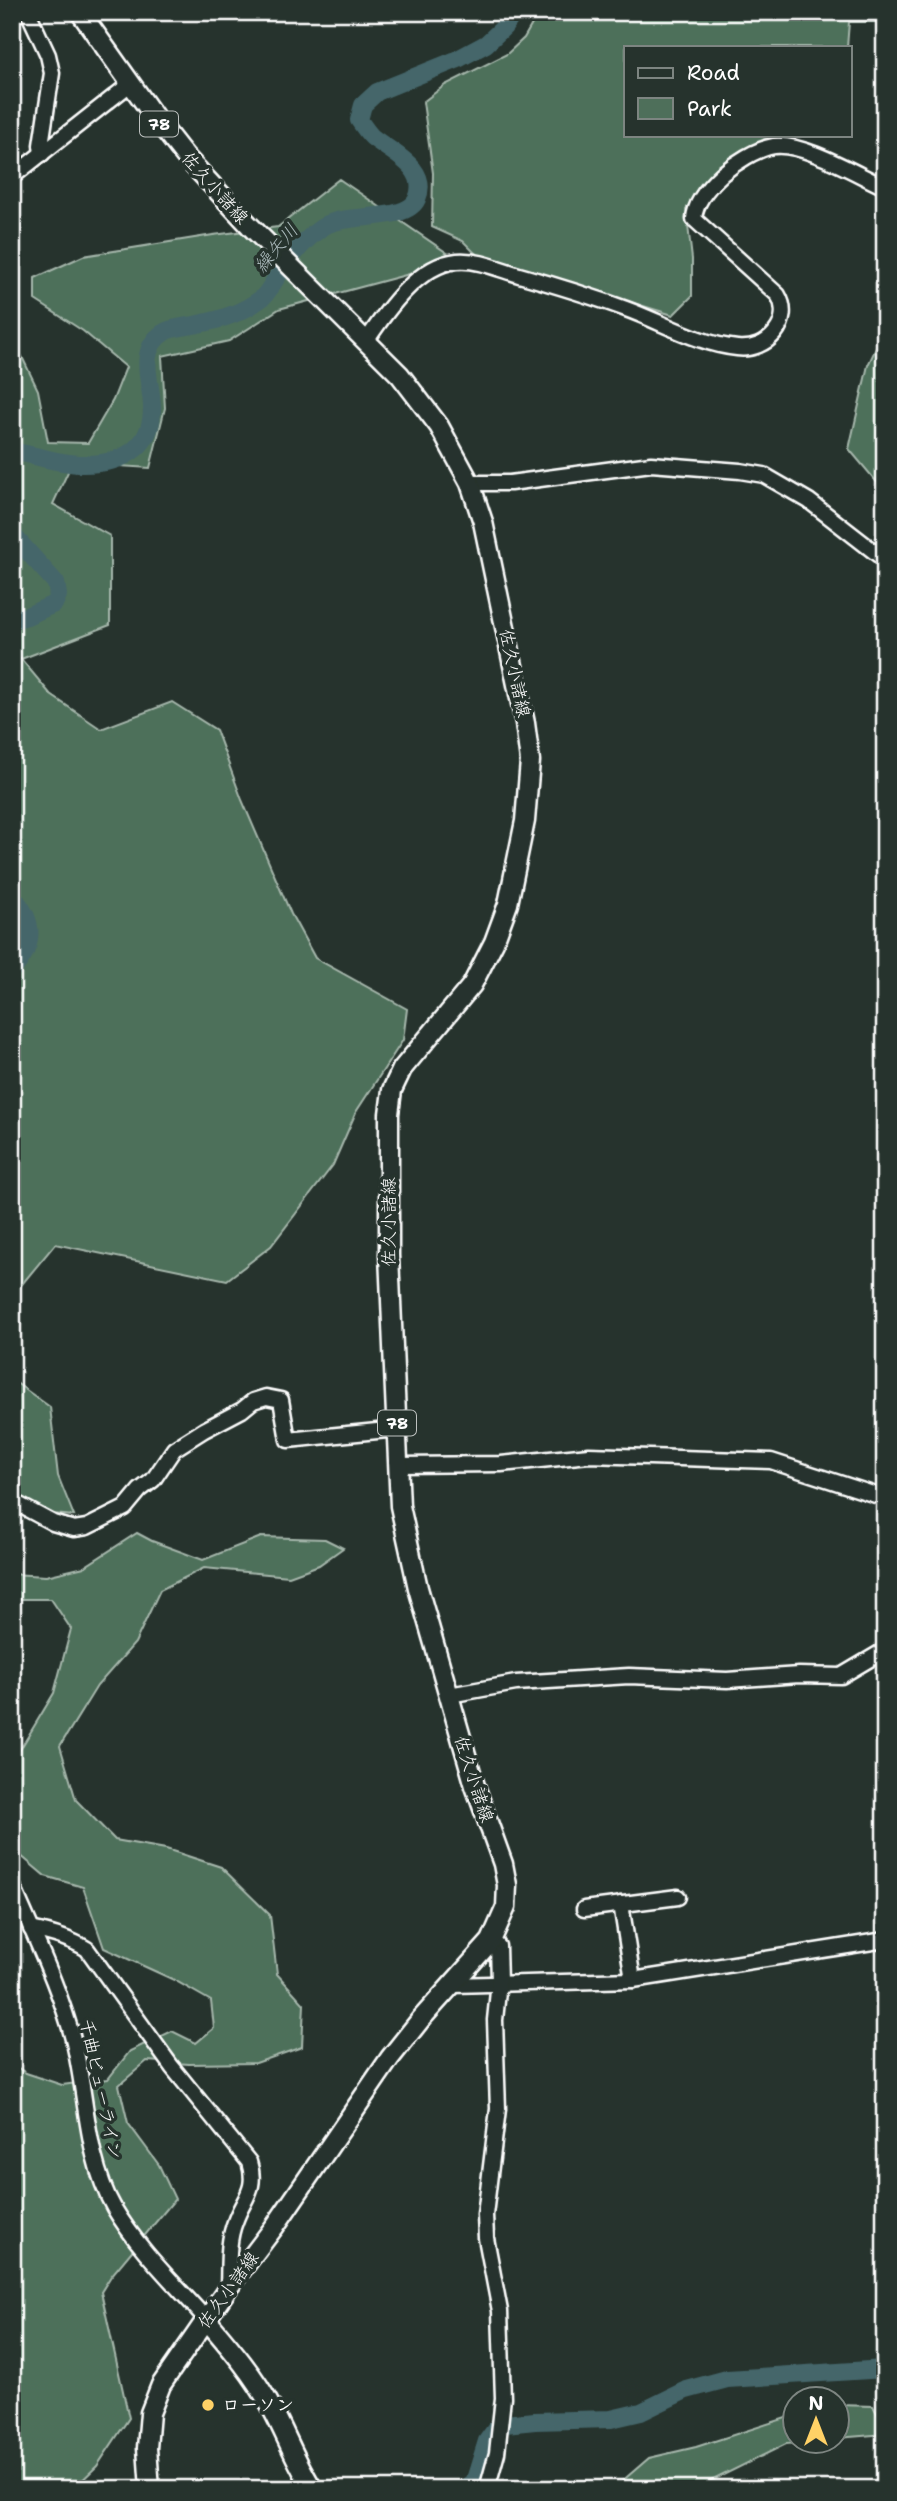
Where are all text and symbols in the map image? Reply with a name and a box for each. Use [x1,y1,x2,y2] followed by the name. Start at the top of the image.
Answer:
[624,46,852,136] legend
[687,59,740,87] text: Road
[687,95,732,123] text: Park
[140,112,178,136] road number: 78
[176,147,254,229] street label: 佐久小諸線
[248,218,304,278] water label: 繰矢川
[494,626,536,720] street label: 佐久小諸線
[377,1177,401,1267] street label: 佐久小諸線
[378,1410,416,1436] road number: 78
[449,1732,499,1826] street label: 佐久小諸線
[74,2016,128,2162] street label: 千曲ビューライン
[192,2247,264,2333] street label: 佐久小諸線
[782,2386,852,2456] north arrow
[808,2391,824,2416] text: N
[222,2393,294,2417] place label: ローソン
[200,2397,216,2413] marker: ローソン

